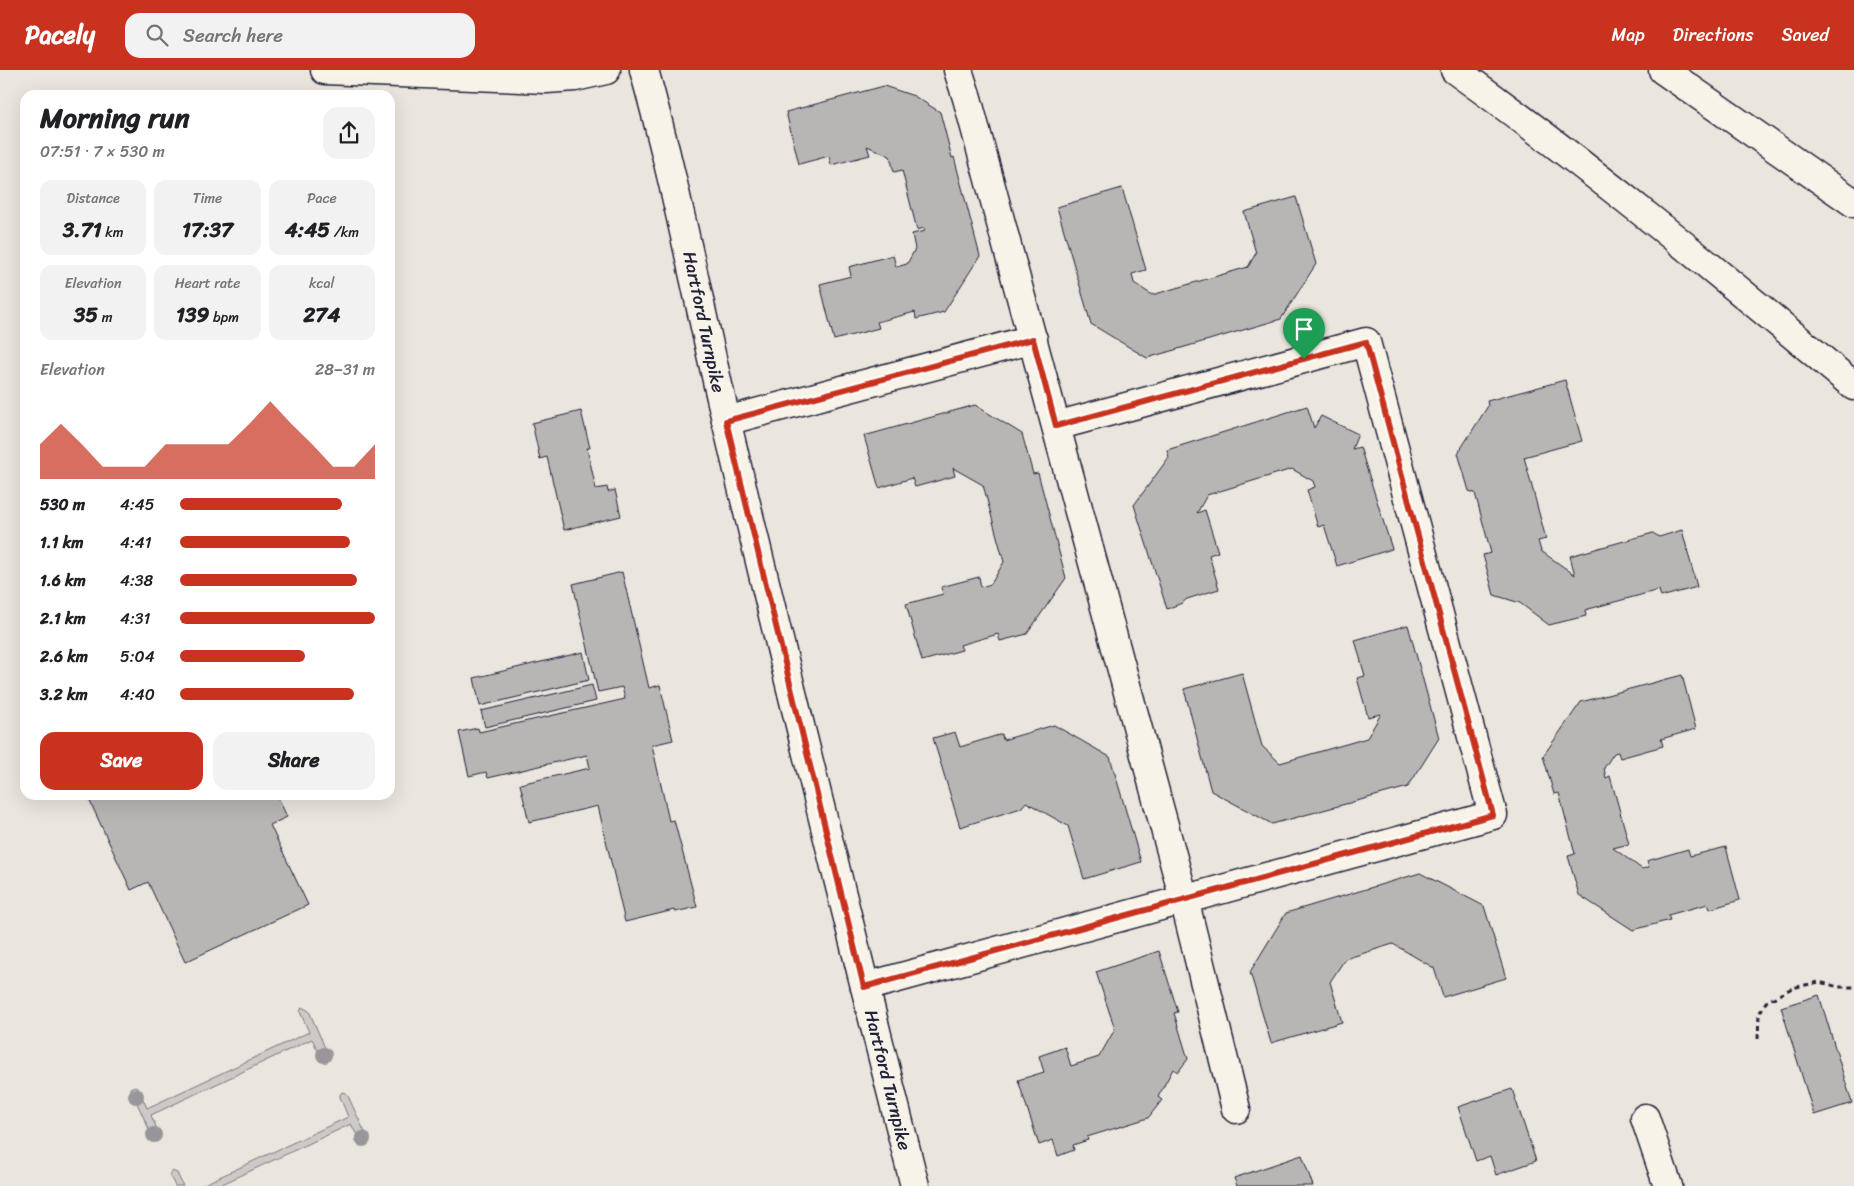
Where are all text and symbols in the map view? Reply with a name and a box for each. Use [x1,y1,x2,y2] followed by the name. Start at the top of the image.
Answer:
[125,13,475,58] search box
[25,14,95,56] text: Pacely
[183,19,283,52] text: Search here
[1612,19,1645,51] text: Map
[1673,19,1754,51] text: Directions
[1782,19,1829,51] text: Saved
[143,21,171,49] icon: search
[40,93,190,142] text: Morning run
[323,107,375,159] button: share
[40,137,165,166] text: 07:51 · 7 × 530 m
[67,186,120,211] text: Distance
[193,186,222,211] text: Time
[307,186,337,211] text: Pace
[63,211,102,249] text: 3.71
[182,211,233,249] text: 17:37
[285,211,330,249] text: 4:45
[102,220,124,245] text: km
[330,220,359,245] text: /km
[673,248,735,396] street label: Hartford Turnpike
[65,271,122,296] text: Elevation
[175,271,240,296] text: Heart rate
[309,271,335,296] text: kcal
[74,296,98,334] text: 35
[176,296,209,334] text: 139
[303,296,340,334] text: 274
[98,305,113,330] text: m
[209,305,239,330] text: bpm
[1283,308,1325,359] pin
[1290,315,1318,343] icon: arrive
[40,355,105,384] text: Elevation
[315,355,375,384] text: 28–31 m
[40,490,85,519] text: 530 m
[120,490,155,519] text: 4:45
[40,528,84,557] text: 1.1 km
[120,528,152,557] text: 4:41
[40,566,86,595] text: 1.6 km
[120,566,153,595] text: 4:38
[40,604,86,633] text: 2.1 km
[120,604,150,633] text: 4:31
[40,642,88,671] text: 2.6 km
[120,642,155,671] text: 5:04
[40,680,88,709] text: 3.2 km
[120,680,155,709] text: 4:40
[40,732,203,790] button: Save
[213,732,375,790] button: Share
[855,1006,921,1154] street label: Hartford Turnpike

